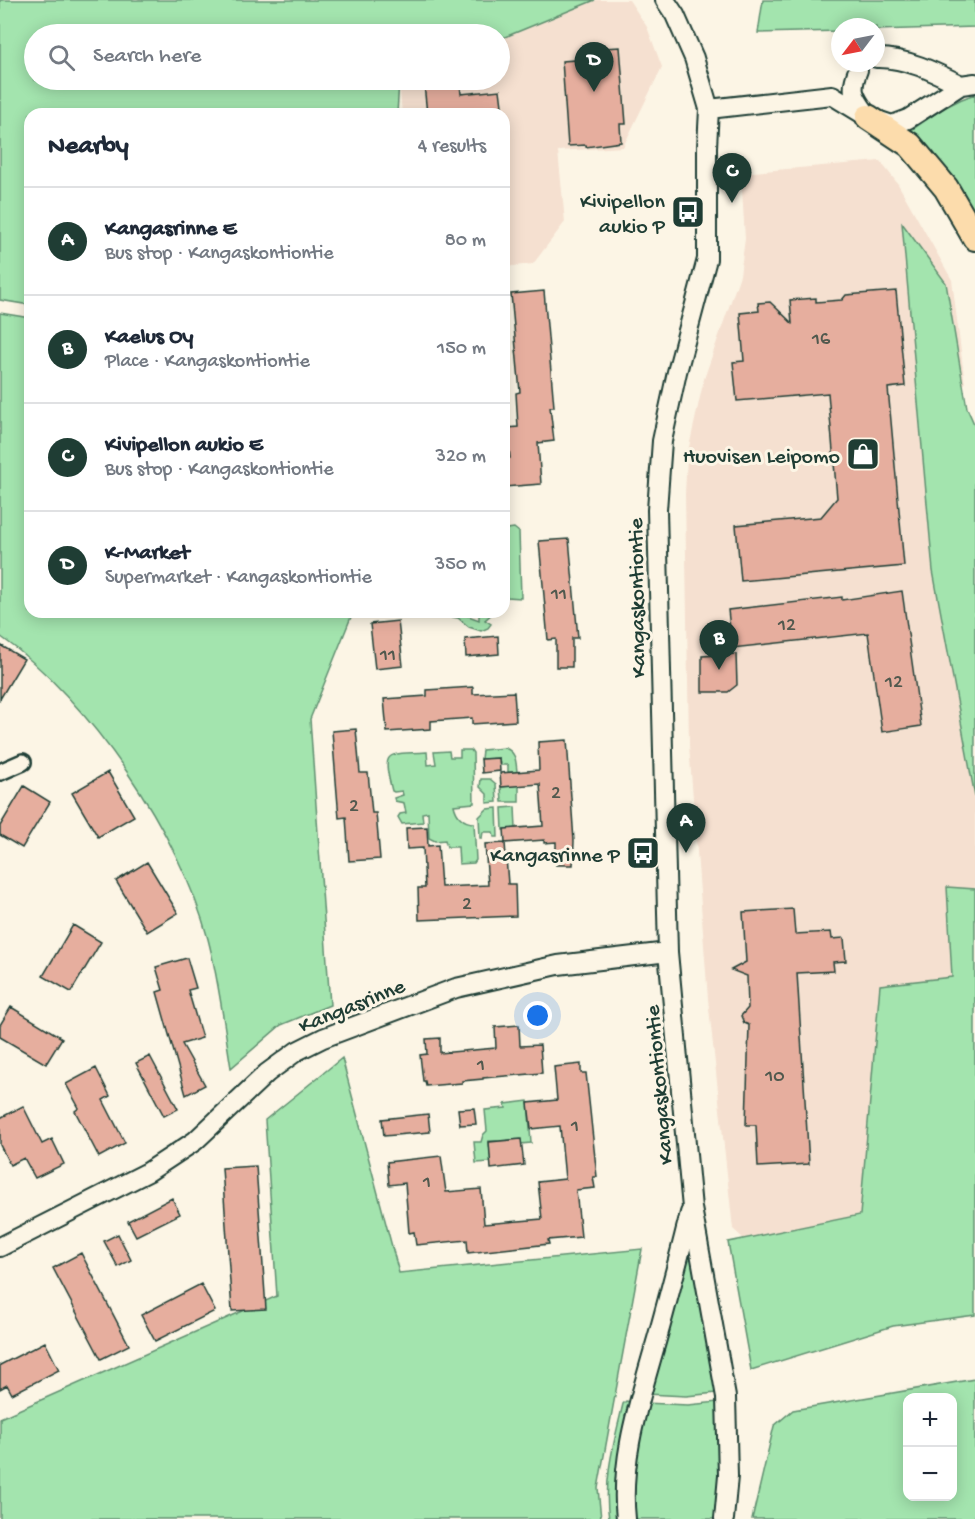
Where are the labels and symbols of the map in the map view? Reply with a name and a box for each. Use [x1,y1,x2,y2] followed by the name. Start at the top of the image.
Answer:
[831,18,885,72] north arrow
[574,42,614,92] pin: D
[712,154,752,203] pin: C
[580,190,666,241] place label: Kivipellon aukio P
[670,194,706,230] bus stop icon: Kivipellon aukio P
[811,329,831,352] house number: 16
[845,436,881,472] shop icon: Huovisen Leipomo
[683,445,840,471] place label: Huovisen Leipomo
[625,517,653,678] street label: Kangaskontiontie
[550,584,567,607] house number: 11
[777,615,796,638] house number: 12
[700,620,738,670] pin: B
[379,645,396,668] house number: 11
[884,672,903,695] house number: 12
[551,783,561,806] house number: 2
[349,796,359,819] house number: 2
[666,804,706,853] pin: A
[625,835,661,871] bus stop icon: Kangasrinne P
[490,844,621,870] place label: Kangasrinne P
[462,894,472,917] house number: 2
[296,974,410,1041] street label: Kangasrinne
[523,1001,552,1030] your location
[641,1003,681,1165] street label: Kangaskontiontie
[476,1055,485,1078] house number: 1
[764,1066,785,1089] house number: 10
[570,1116,579,1139] house number: 1
[422,1172,431,1195] house number: 1

